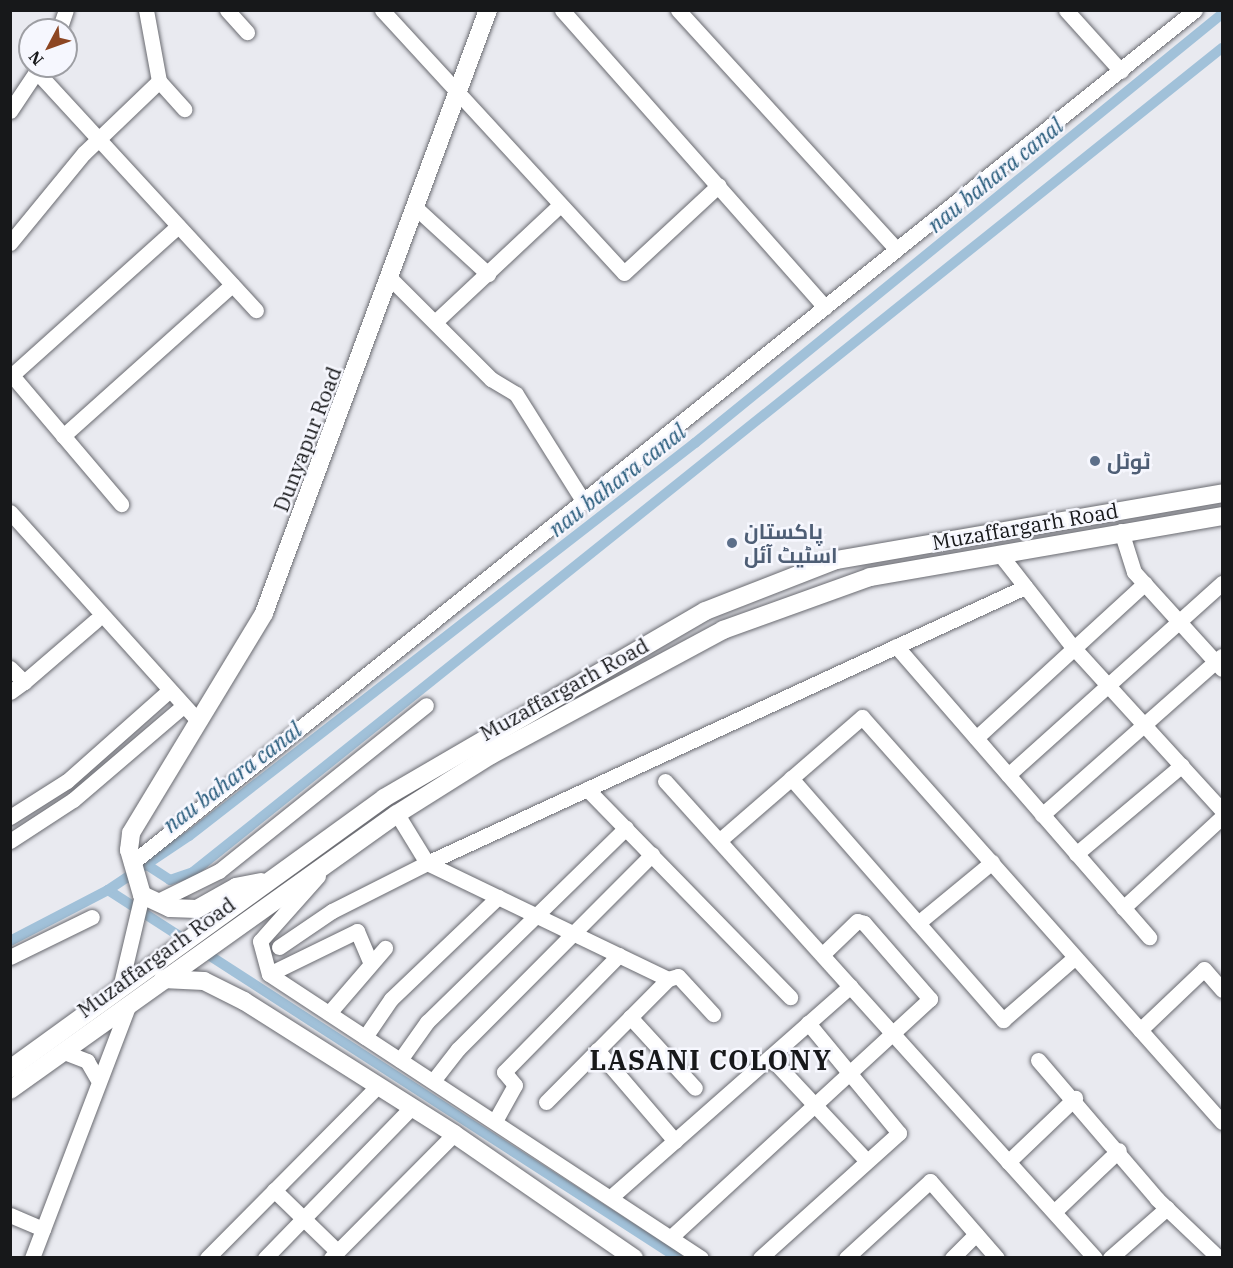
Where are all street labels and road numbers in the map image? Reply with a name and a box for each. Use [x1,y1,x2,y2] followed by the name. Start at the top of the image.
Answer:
[268,363,346,515] street label: Dunyapur Road
[930,497,1120,555] street label: Muzaffargarh Road
[475,632,653,746] street label: Muzaffargarh Road
[72,891,240,1023] street label: Muzaffargarh Road

